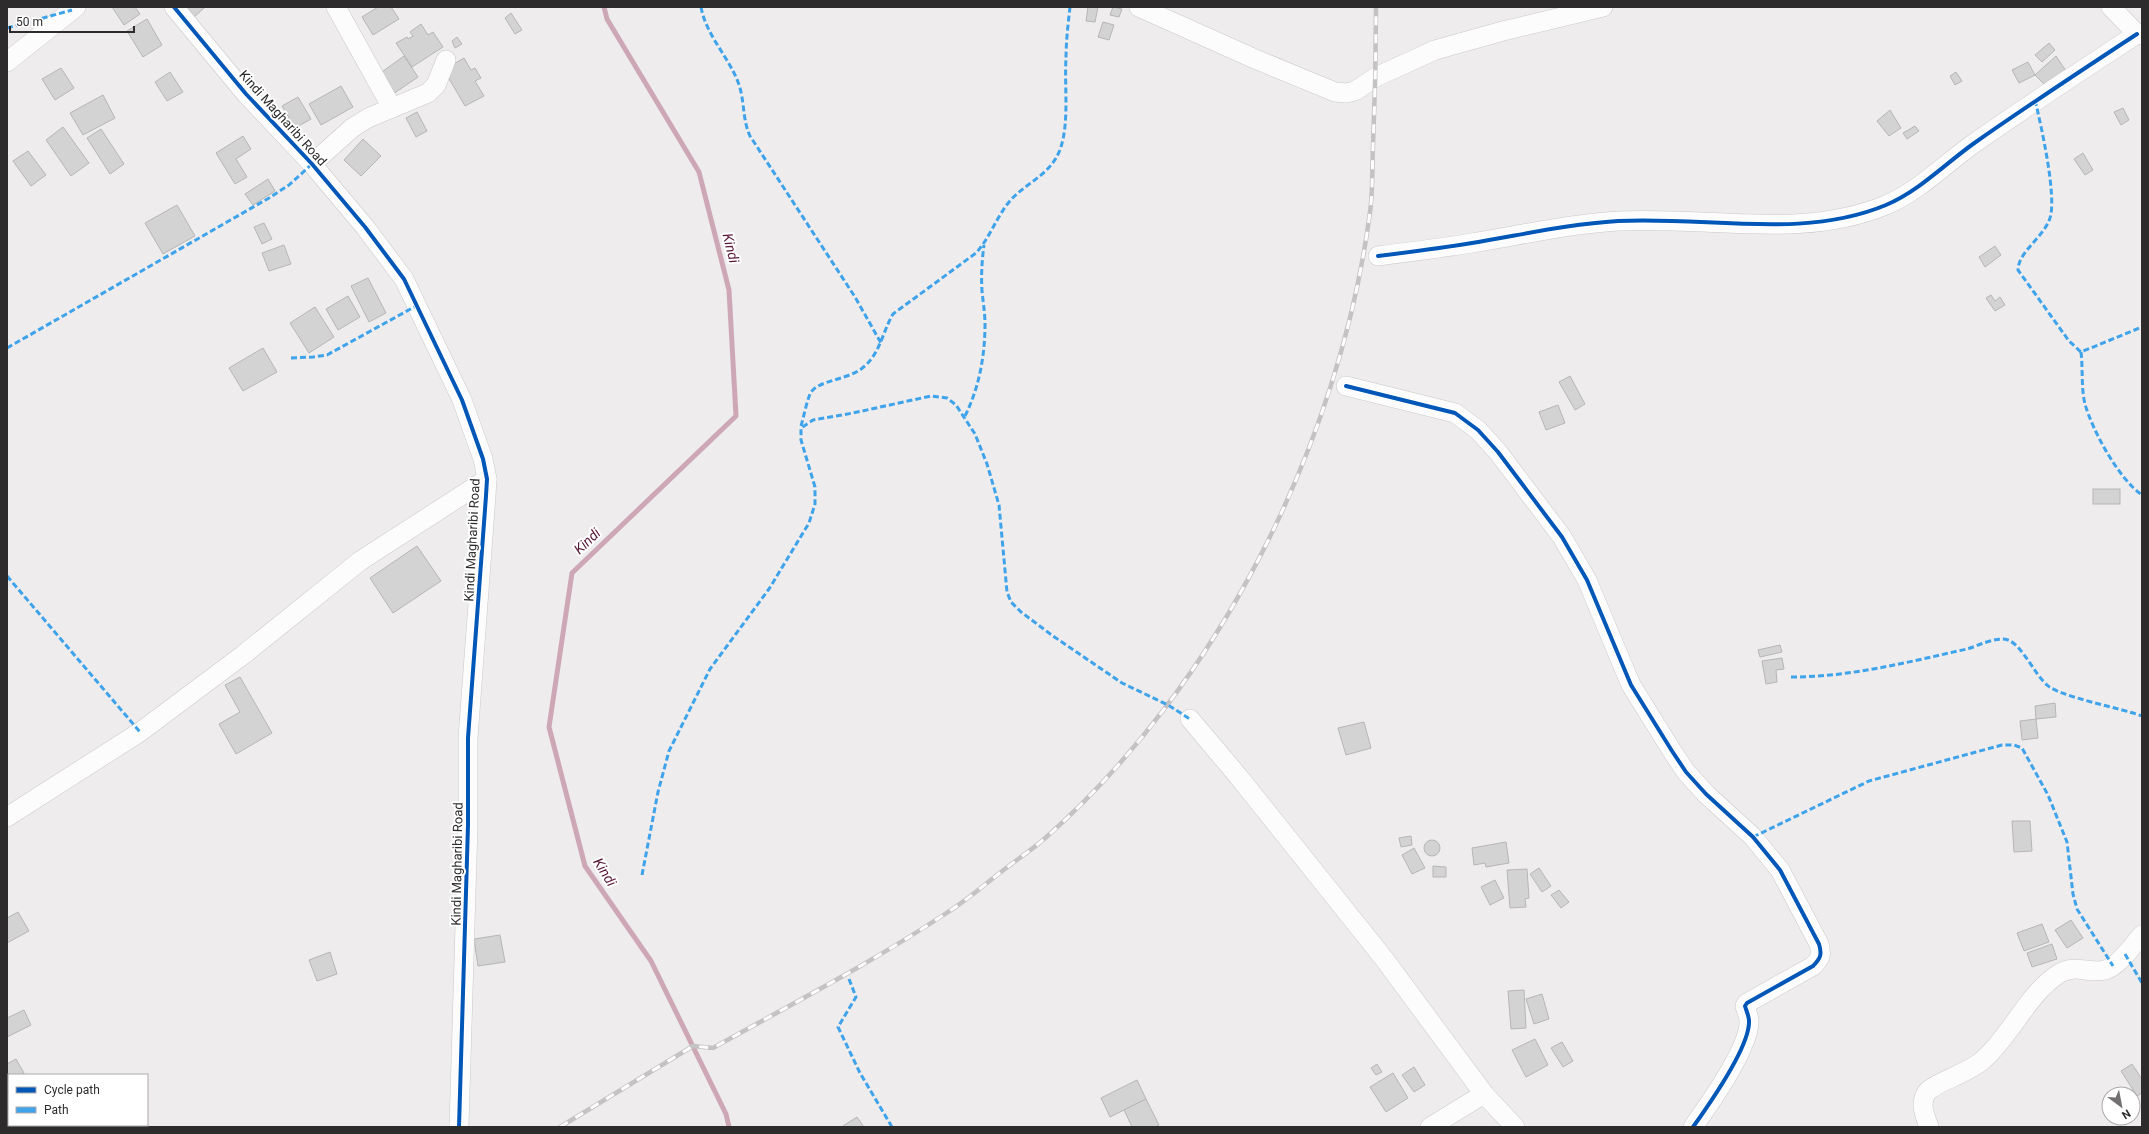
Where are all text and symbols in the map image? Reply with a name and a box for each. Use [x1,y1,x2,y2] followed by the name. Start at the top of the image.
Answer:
[10,8,134,34] scale bar
[16,15,43,29] text: 50 m
[236,67,330,169] street label: Kindi Magharibi Road
[720,231,743,265] water label: Kindi
[461,478,483,602] street label: Kindi Magharibi Road
[571,524,604,557] water label: Kindi
[448,802,466,926] street label: Kindi Magharibi Road
[590,855,620,890] water label: Kindi
[8,1074,148,1126] legend
[44,1083,100,1097] text: Cycle path
[2101,1086,2141,1126] north arrow
[44,1103,69,1117] text: Path
[2119,1106,2133,1122] text: N

